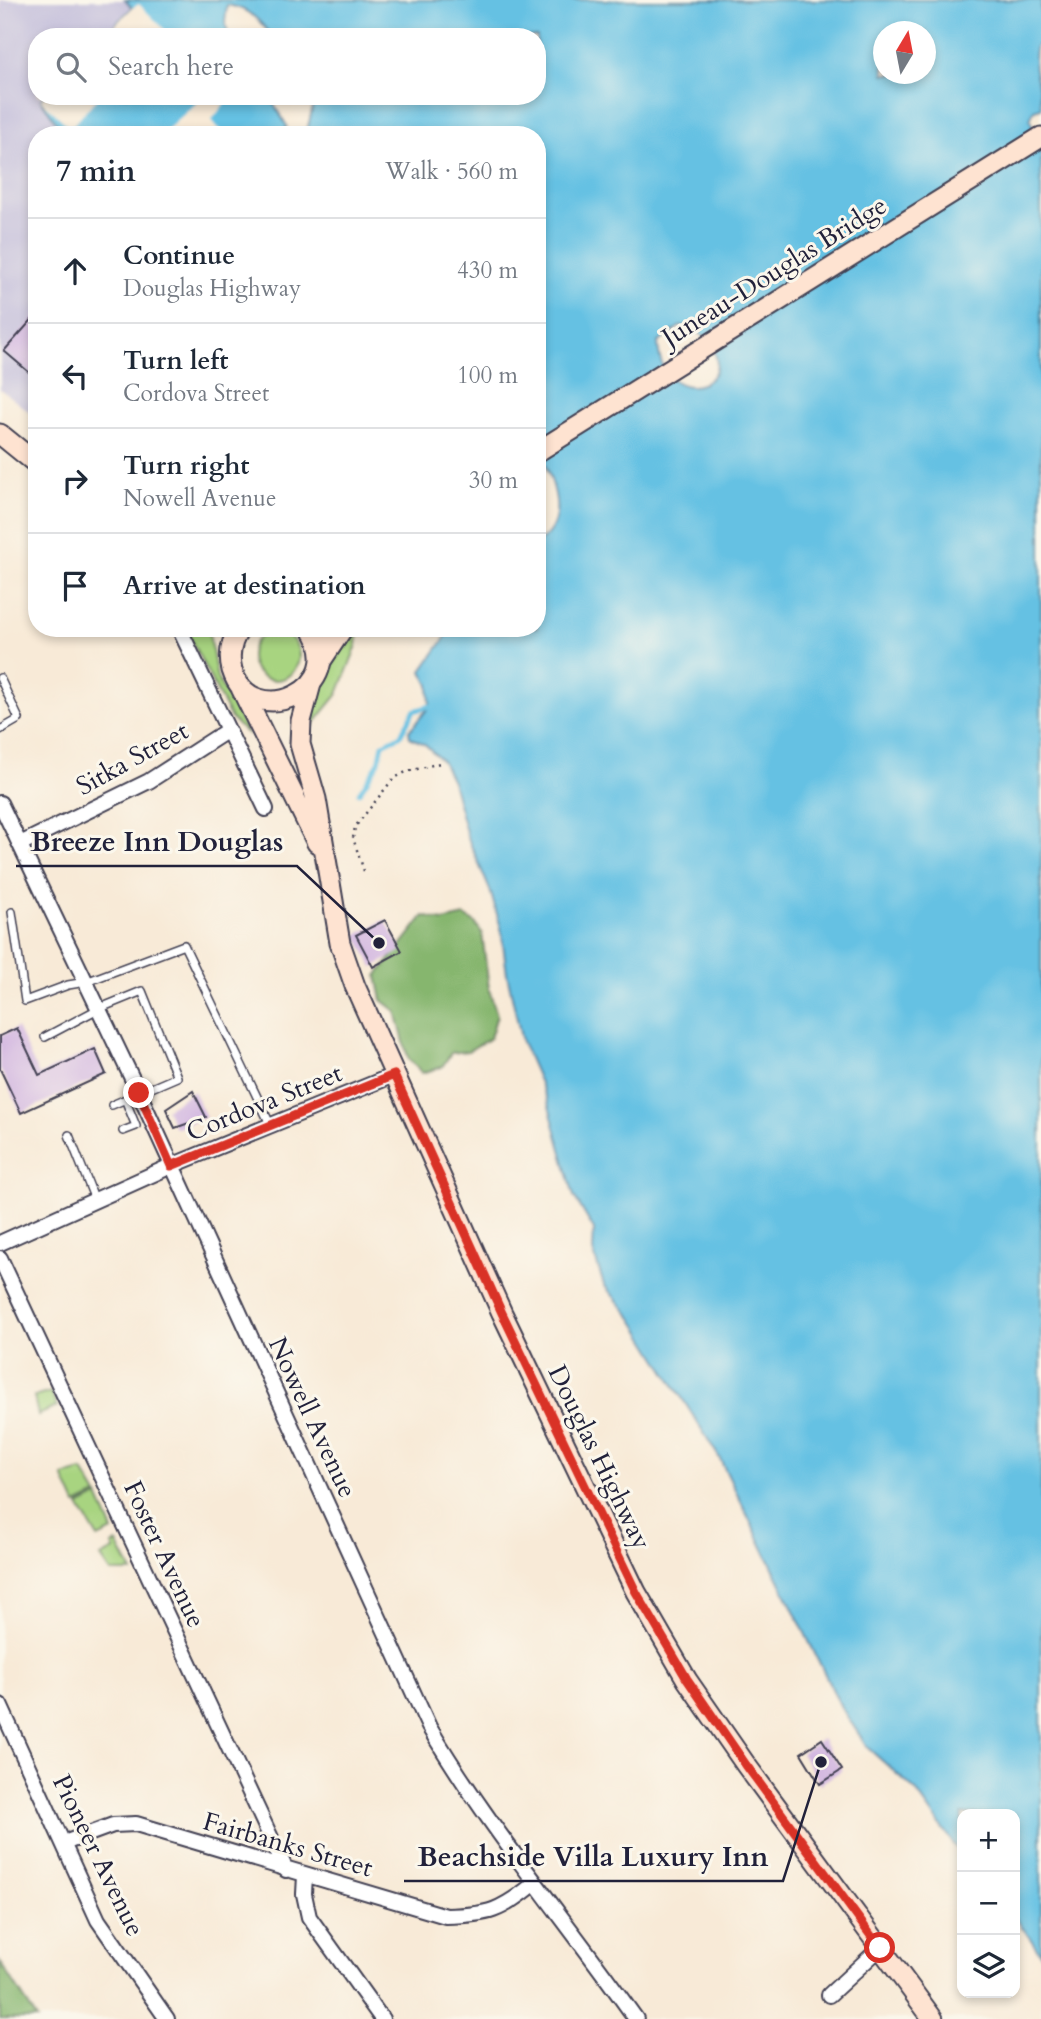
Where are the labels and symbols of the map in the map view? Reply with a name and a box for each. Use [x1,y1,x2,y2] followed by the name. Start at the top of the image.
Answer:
[873,21,936,84] north arrow
[652,188,893,357] street label: Juneau-Douglas Bridge
[70,713,195,804] street label: Sitka Street
[16,817,297,866] callout: Breeze Inn Douglas
[31,823,283,861] text: Breeze Inn Douglas
[181,1055,347,1150] street label: Cordova Street
[123,1077,154,1108] route end
[260,1331,365,1503] street label: Nowell Avenue
[540,1359,660,1556] street label: Douglas Highway
[115,1475,214,1633] street label: Foster Avenue
[44,1768,153,1942] street label: Pioneer Avenue
[199,1804,377,1885] street label: Fairbanks Street
[404,1832,783,1881] callout: Beachside Villa Luxury Inn
[418,1838,768,1876] text: Beachside Villa Luxury Inn
[864,1932,895,1963] route start

